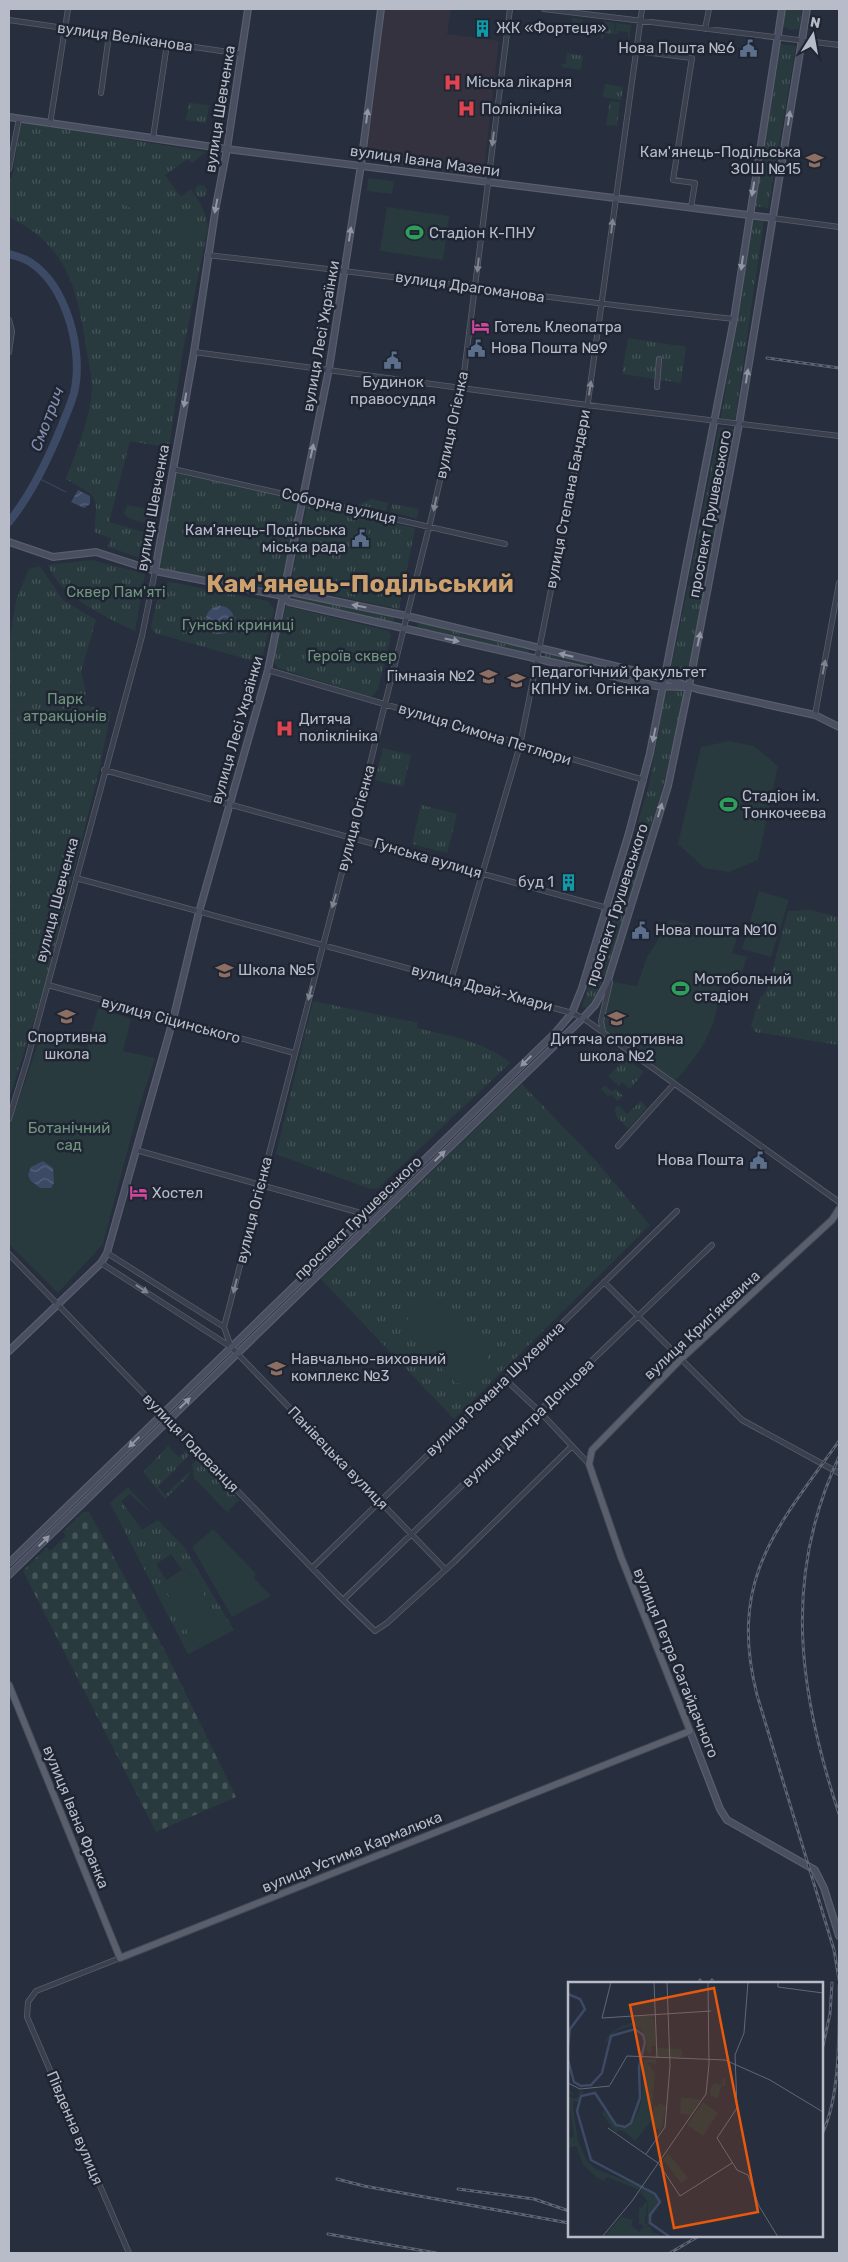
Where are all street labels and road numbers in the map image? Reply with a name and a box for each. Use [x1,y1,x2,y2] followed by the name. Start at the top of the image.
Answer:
[56,19,194,55] street label: вулиця Веліканова
[201,44,239,174] street label: вулиця Шевченка
[349,142,501,180] street label: вулиця Івана Мазепи
[299,259,343,413] street label: вулиця Лесі Українки
[394,268,546,306] street label: вулиця Драгоманова
[432,370,472,480] street label: вулиця Огієнка
[542,408,594,590] street label: вулиця Степана Бандери
[685,429,735,599] street label: проспект Грушевського
[133,443,173,573] street label: вулиця Шевченка
[280,484,398,528] street label: Соборна вулиця
[207,654,267,806] street label: вулиця Лесі Українки
[396,699,574,769] street label: вулиця Симона Петлюри
[333,763,379,873] street label: вулиця Огієнка
[582,821,652,989] street label: проспект Грушевського
[372,834,484,882] street label: Гунська вулиця
[32,836,82,964] street label: вулиця Шевченка
[409,960,555,1016] street label: вулиця Драй-Хмари
[99,993,243,1047] street label: вулиця Сіцинського
[290,1152,426,1284] street label: проспект Грушевського
[232,1155,276,1265] street label: вулиця Огієнка
[640,1267,764,1383] street label: вулиця Крипʼякевича
[422,1318,568,1460] street label: вулиця Романа Шухевича
[458,1355,598,1491] street label: вулиця Дмитра Донцова
[139,1390,243,1496] street label: вулиця Годованця
[284,1403,392,1513] street label: Панівецька вулиця
[630,1565,722,1761] street label: вулиця Петра Сагайдачного
[39,1743,113,1891] street label: вулиця Івана Франка
[259,1808,445,1896] street label: вулиця Устима Кармалюка
[43,2068,107,2188] street label: Південна вулиця

